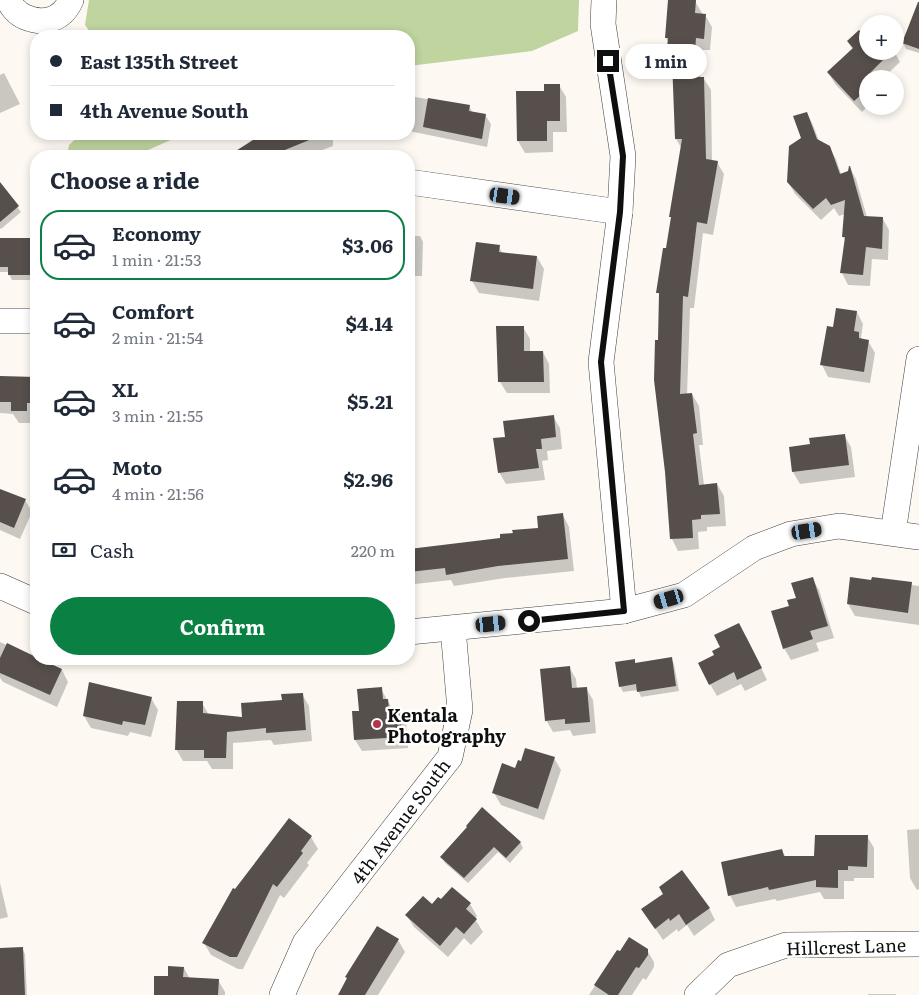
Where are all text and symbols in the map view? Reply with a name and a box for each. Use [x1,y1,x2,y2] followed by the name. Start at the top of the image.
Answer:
[859,15,904,115] map controls
[859,15,904,60] button: +
[626,44,708,78] callout: 1 min
[80,47,238,75] text: East 135th Street
[645,49,687,73] text: 1 min
[597,50,619,72] route end
[859,70,904,115] button: −
[80,96,249,124] text: 4th Avenue South
[50,163,199,196] text: Choose a ride
[489,186,520,206] car
[112,219,201,247] text: Economy
[52,223,97,268] icon: car
[342,231,393,259] text: $3.06
[112,247,202,271] text: 1 min · 21:53
[112,297,194,325] text: Comfort
[52,301,97,346] icon: car
[345,309,393,337] text: $4.14
[112,325,203,349] text: 2 min · 21:54
[112,375,139,403] text: XL
[52,379,97,424] icon: car
[347,387,393,415] text: $5.21
[112,403,203,427] text: 3 min · 21:55
[112,453,162,481] text: Moto
[52,457,97,502] icon: car
[343,465,393,493] text: $2.96
[112,481,204,505] text: 4 min · 21:56
[791,521,822,541] car
[50,536,78,564] icon: cash
[90,536,134,564] text: Cash
[351,538,395,562] text: 220 m
[652,588,685,610] car
[50,597,395,655] button: Confirm
[518,610,540,632] route start
[475,615,506,633] car
[387,701,506,749] place label: Kentala Photography
[371,718,383,730] marker: Kentala Photography
[344,753,456,889] street label: 4th Avenue South
[785,930,907,962] street label: Hillcrest Lane

